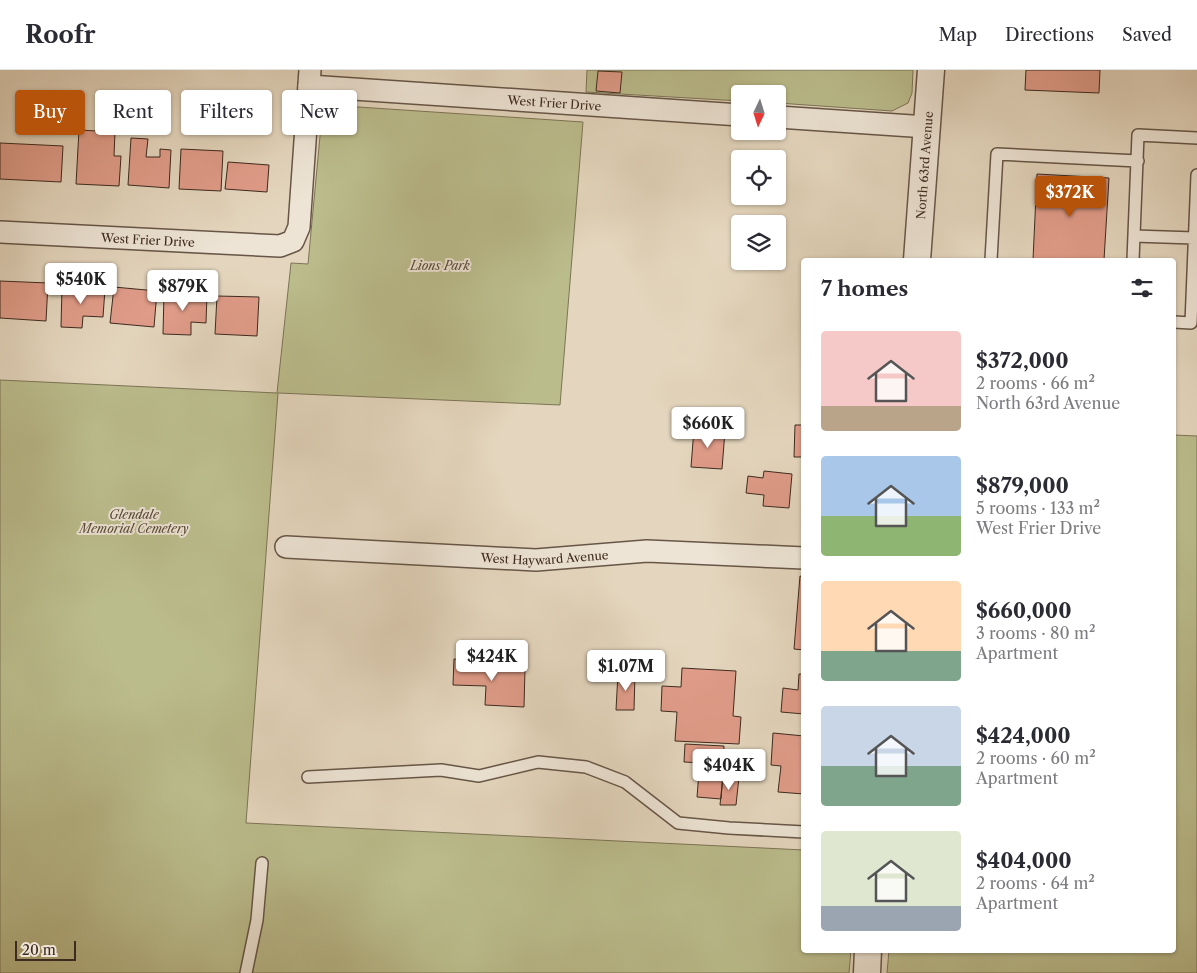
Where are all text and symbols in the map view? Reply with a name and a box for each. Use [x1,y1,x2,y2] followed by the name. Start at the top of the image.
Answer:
[25,20,96,49] text: Roofr
[938,24,977,46] text: Map
[1005,24,1094,46] text: Directions
[1122,24,1172,46] text: Saved
[731,85,786,140] north arrow
[731,85,786,270] map controls
[15,90,85,135] chip: Buy
[95,90,171,135] chip: Rent
[181,90,272,135] chip: Filters
[282,90,357,135] chip: New
[506,92,602,113] street label: West Frier Drive
[913,110,935,220] street label: North 63rd Avenue
[731,150,786,205] button: locate
[1035,176,1105,218] pin: $372K
[1046,182,1094,202] text: $372K
[731,215,786,270] button: layers
[100,230,195,249] street label: West Frier Drive
[409,258,471,273] park label: Lions Park
[46,262,116,305] pin: $540K
[56,269,106,289] text: $540K
[148,270,218,312] pin: $879K
[1128,274,1156,302] icon: filters
[158,276,208,296] text: $879K
[821,276,908,301] text: 7 homes
[976,348,1069,373] text: $372,000
[861,351,921,411] icon: home
[976,373,1095,393] text: 2 rooms · 66 m²
[976,393,1120,413] text: North 63rd Avenue
[673,406,743,449] pin: $660K
[682,413,734,433] text: $660K
[976,473,1069,498] text: $879,000
[861,476,921,536] icon: home
[976,498,1100,518] text: 5 rooms · 133 m²
[77,507,189,536] park label: Glendale Memorial Cemetery
[976,518,1101,538] text: West Frier Drive
[479,547,609,568] street label: West Hayward Avenue
[976,598,1072,623] text: $660,000
[861,601,921,661] icon: home
[976,623,1095,643] text: 3 rooms · 80 m²
[457,640,527,682] pin: $424K
[976,643,1058,663] text: Apartment
[467,646,517,666] text: $424K
[585,650,667,692] pin: $1.07M
[598,656,654,676] text: $1.07M
[976,723,1071,748] text: $424,000
[861,726,921,786] icon: home
[694,748,764,791] pin: $404K
[976,748,1096,768] text: 2 rooms · 60 m²
[704,755,754,775] text: $404K
[976,768,1058,788] text: Apartment
[976,848,1072,873] text: $404,000
[861,851,921,911] icon: home
[976,873,1095,893] text: 2 rooms · 64 m²
[976,893,1058,913] text: Apartment
[15,938,76,961] scale bar
[22,941,56,959] text: 20 m

